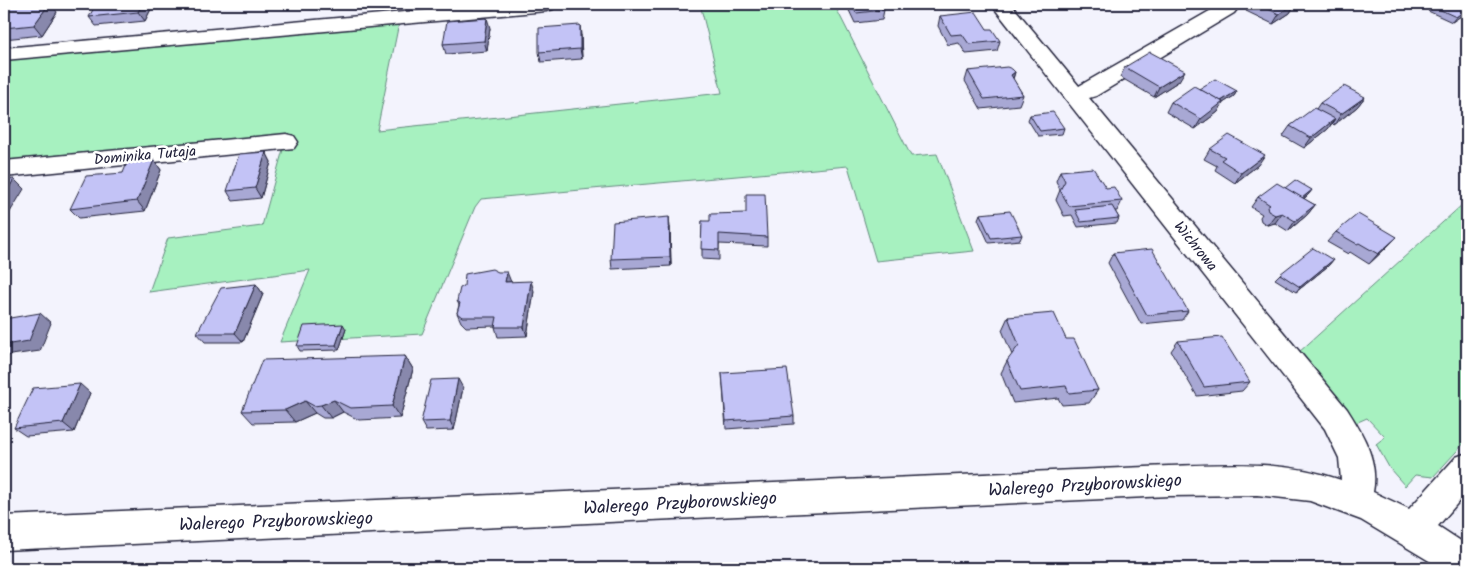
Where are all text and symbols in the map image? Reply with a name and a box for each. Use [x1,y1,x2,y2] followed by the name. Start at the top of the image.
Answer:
[93,140,197,172] street label: Dominika Tutaja
[1167,216,1223,277] street label: Wichrowa
[987,467,1183,506] street label: Walerego Przyborowskiego
[582,485,778,524] street label: Walerego Przyborowskiego
[179,505,374,540] street label: Walerego Przyborowskiego

